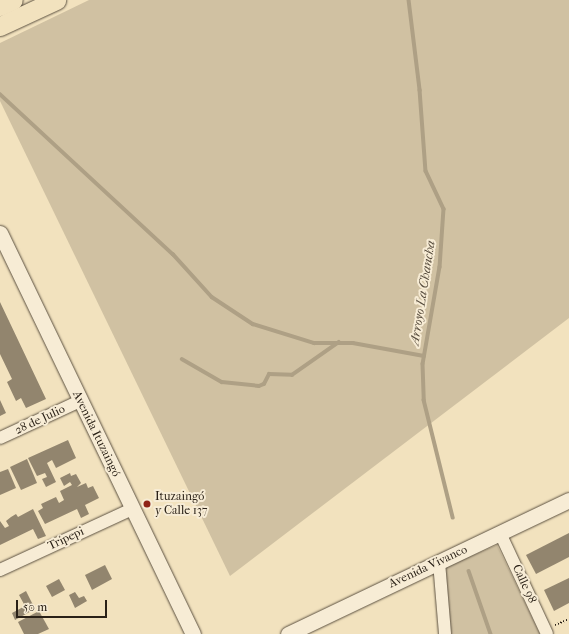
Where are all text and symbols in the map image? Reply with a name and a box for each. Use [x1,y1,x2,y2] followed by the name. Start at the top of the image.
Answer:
[407,240,439,346] water label: Arroyo La Chancha
[69,389,123,479] street label: Avenida Ituzaingó
[13,402,67,438] street label: 28 de Julio
[155,490,208,518] place label: Ituzaingó y Calle 137
[142,499,152,509] marker: Ituzaingó y Calle 137
[46,524,86,554] street label: Tripepi
[386,542,470,592] street label: Avenida Vivanco
[509,562,539,606] street label: Calle 98
[18,592,109,618] scale bar
[23,600,47,614] text: 50 m

